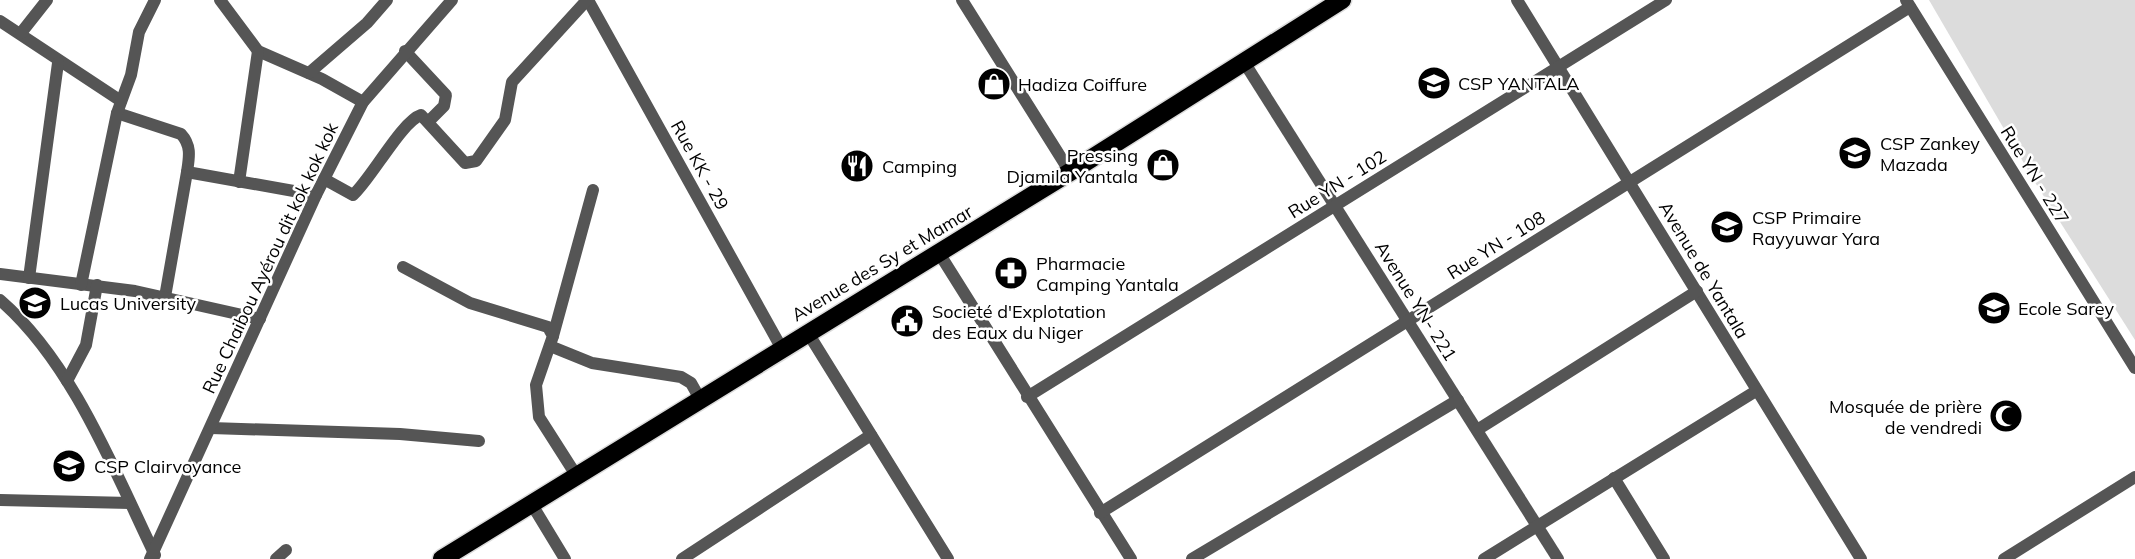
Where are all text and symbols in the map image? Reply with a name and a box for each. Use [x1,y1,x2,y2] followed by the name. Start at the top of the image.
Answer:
[1415,64,1453,102] school or university icon: CSP YANTALA
[975,65,1013,103] shop icon: Hadiza Coiffure
[1458,72,1580,95] place label: CSP YANTALA
[1018,73,1147,96] place label: Hadiza Coiffure
[666,116,734,214] street label: Rue KK - 29
[197,118,343,397] street label: Rue Chaibou Ayérou dit kok kok kok
[1996,122,2074,228] street label: Rue YN - 227
[1880,132,1980,176] place label: CSP Zankey Mazada
[1836,134,1874,172] school or university icon: CSP Zankey Mazada
[1007,144,1138,188] place label: Pressing Djamila Yantala
[1284,145,1390,223] street label: Rue YN - 102
[1144,146,1182,184] shop icon: Pressing Djamila Yantala
[838,147,876,185] restaurant icon: Camping
[882,155,957,178] place label: Camping
[1654,197,1754,343] street label: Avenue de Yantala
[787,200,977,326] street label: Avenue des Sy et Mamar
[1443,206,1549,284] street label: Rue YN - 108
[1752,206,1880,250] place label: CSP Primaire Rayyuwar Yara
[1708,208,1746,246] school or university icon: CSP Primaire Rayyuwar Yara
[1370,237,1462,365] street label: Avenue YN- 221
[1036,252,1179,296] place label: Pharmacie Camping Yantala
[992,254,1030,292] pharmacy icon: Pharmacie Camping Yantala
[16,284,54,322] school or university icon: Lucas University
[1975,289,2013,327] school or university icon: Ecole Sarey
[60,292,197,315] place label: Lucas University
[2018,297,2114,320] place label: Ecole Sarey
[932,300,1106,344] place label: Societé d'Explotation des Eaux du Niger
[888,302,926,340] public building icon: Societé d'Explotation des Eaux du Niger
[1829,395,1982,439] place label: Mosquée de prière de vendredi
[1987,397,2025,435] mosque icon: Mosquée de prière de vendredi
[50,447,88,485] school or university icon: CSP Clairvoyance
[94,455,241,478] place label: CSP Clairvoyance

